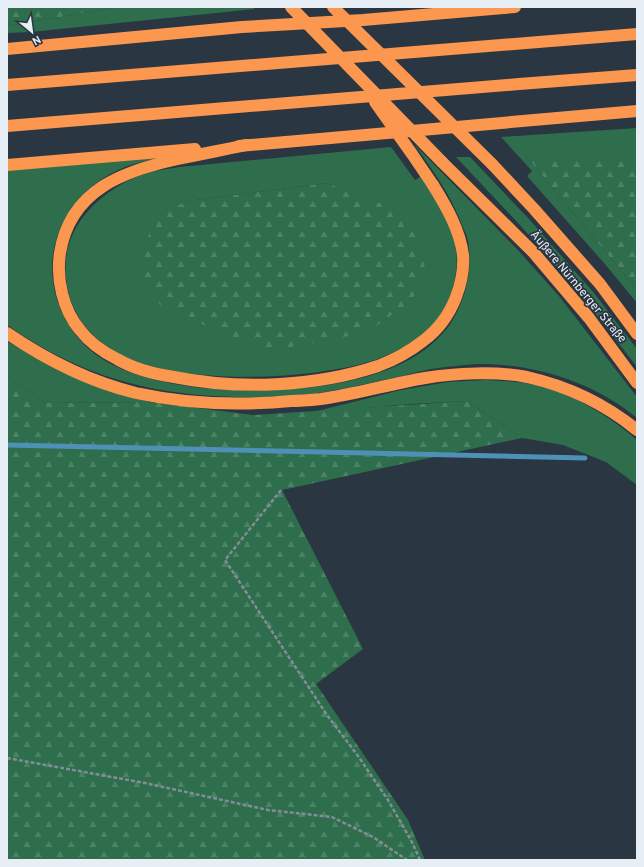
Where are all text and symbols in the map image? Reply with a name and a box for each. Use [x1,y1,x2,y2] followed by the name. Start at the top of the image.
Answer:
[12,12,52,52] north arrow
[30,32,43,48] text: N
[526,228,630,346] street label: Äußere Nürnberger Straße

